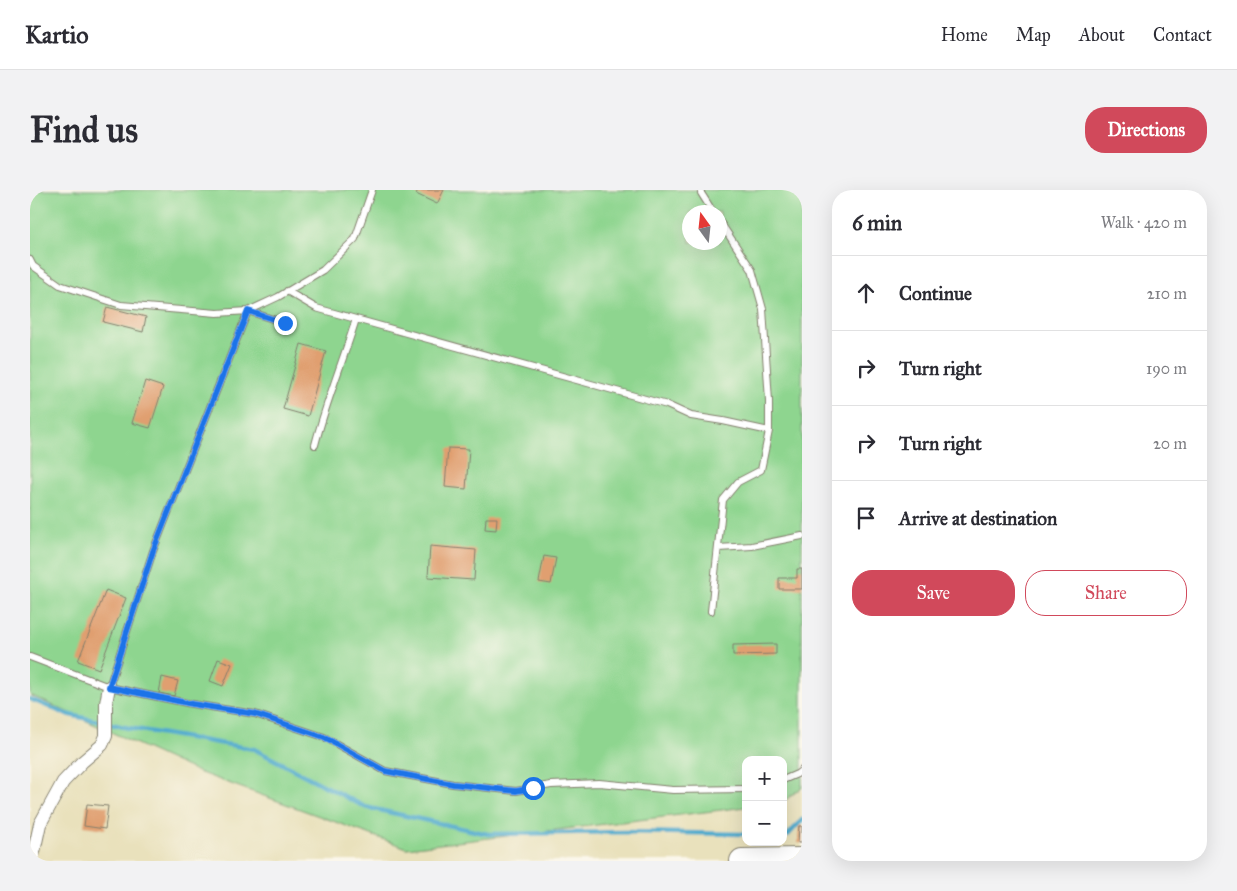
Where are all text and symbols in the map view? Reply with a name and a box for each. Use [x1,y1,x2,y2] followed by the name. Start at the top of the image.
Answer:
[25,20,88,50] text: Kartio
[941,24,988,46] text: Home
[1016,24,1051,46] text: Map
[1079,24,1125,46] text: About
[1153,24,1212,46] text: Contact
[1085,107,1207,153] button: Directions
[30,109,138,152] text: Find us
[682,205,727,250] north arrow
[852,210,902,236] text: 6 min
[1101,213,1187,232] text: Walk · 420 m
[852,279,880,307] icon: ahead
[899,282,972,305] text: Continue
[1147,284,1187,303] text: 210 m
[274,312,297,335] route end
[852,354,880,382] icon: right
[899,357,982,380] text: Turn right
[1146,359,1187,378] text: 190 m
[852,429,880,457] icon: right
[899,432,982,455] text: Turn right
[1153,434,1187,453] text: 20 m
[852,504,880,532] icon: arrive
[899,507,1057,530] text: Arrive at destination
[852,570,1015,616] button: Save
[1025,570,1187,616] button: Share
[742,756,787,846] map controls
[742,756,787,801] button: +
[522,777,545,800] route start
[742,801,787,846] button: −

